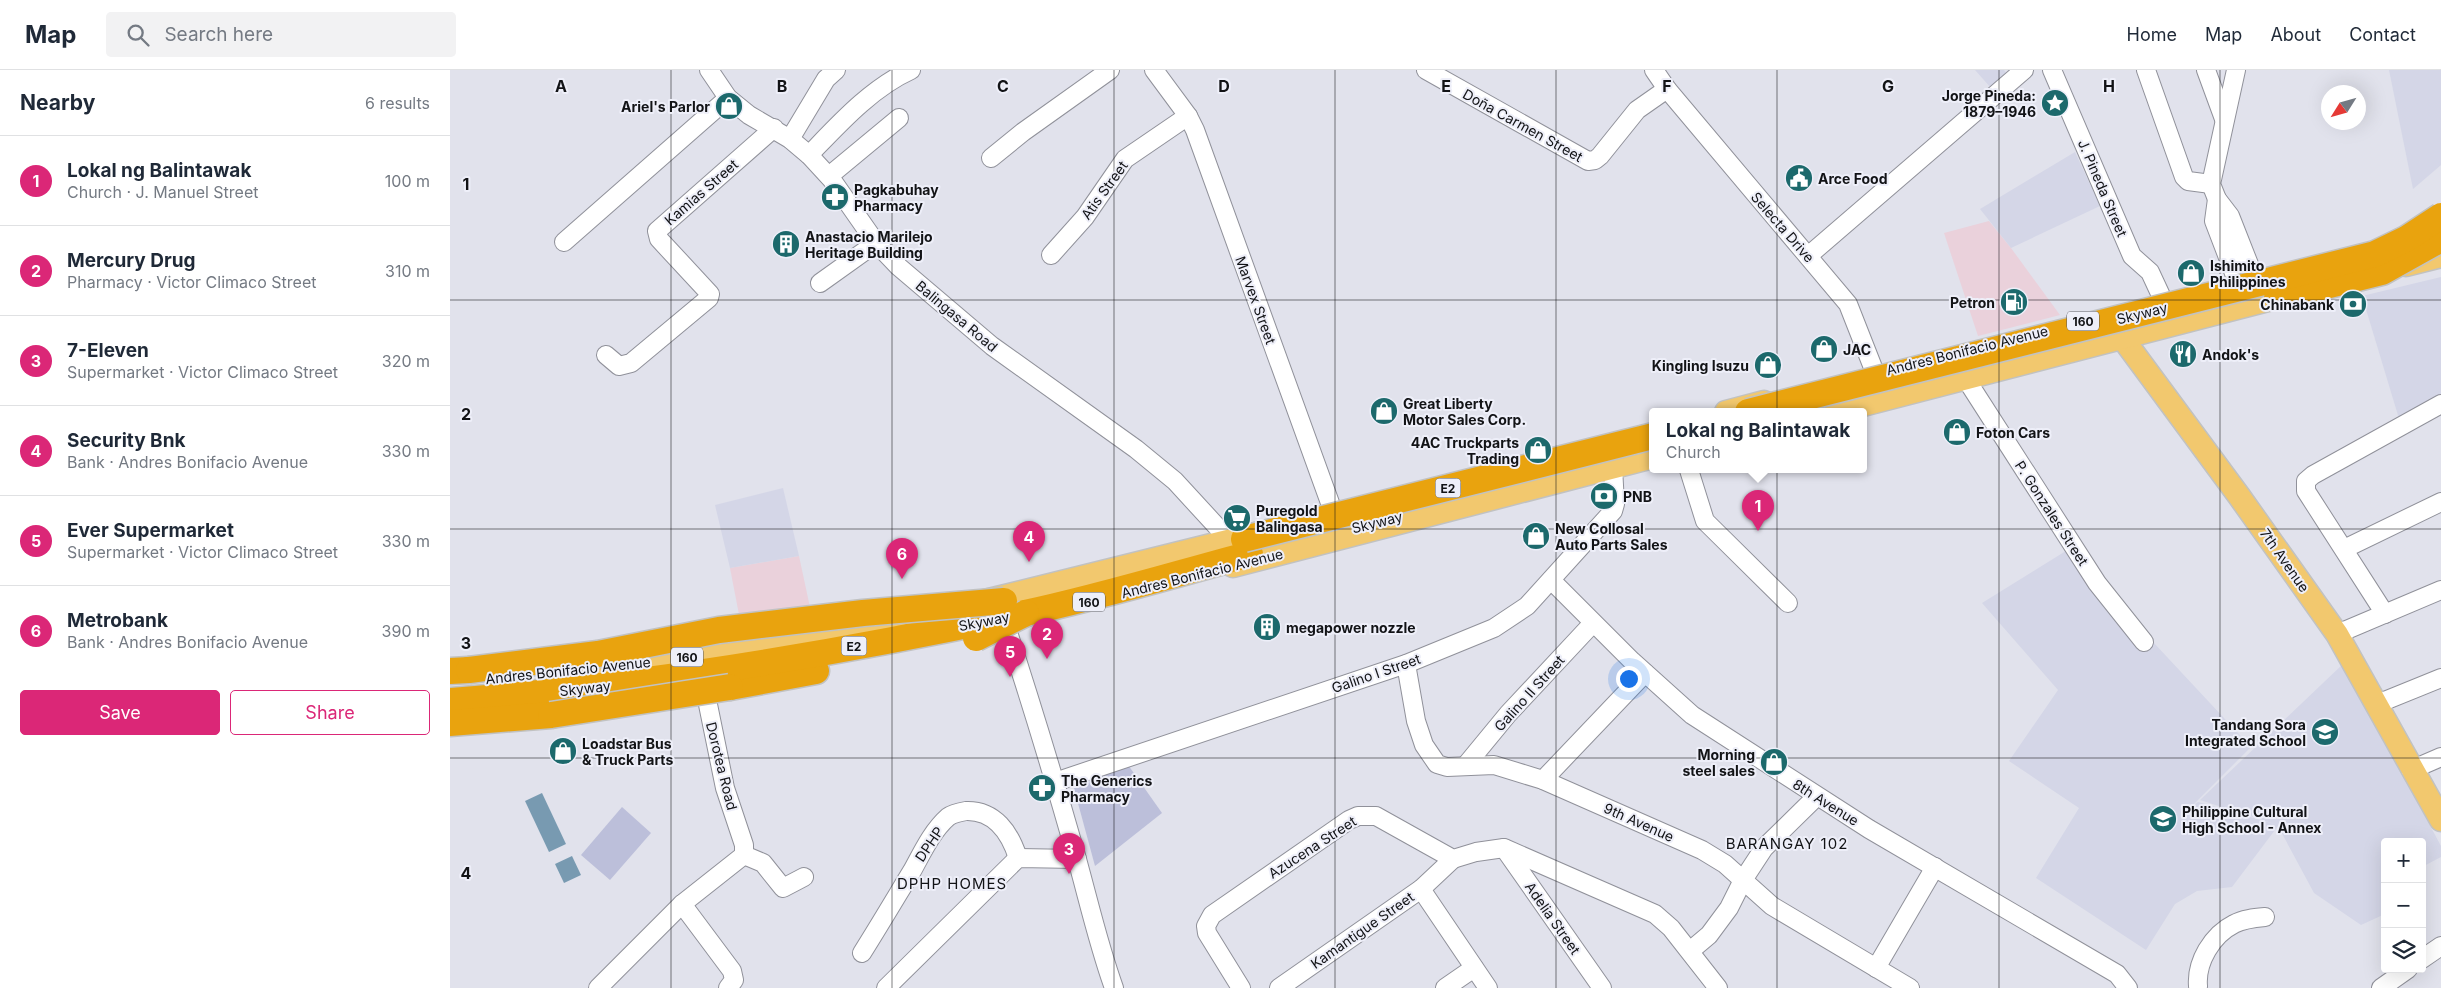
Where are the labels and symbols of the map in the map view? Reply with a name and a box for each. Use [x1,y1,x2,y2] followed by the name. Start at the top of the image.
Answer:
[555,76,567,96] text: A
[777,76,787,96] text: B
[997,76,1009,96] text: C
[1218,76,1230,96] text: D
[1441,76,1451,96] text: E
[1662,76,1672,96] text: F
[1882,76,1894,96] text: G
[2103,76,2115,96] text: H
[1460,85,1586,165] street label: Doña Carmen Street
[2321,85,2366,130] north arrow
[1942,87,2036,120] place label: Jorge Pineda: 1879–1946
[2040,88,2070,118] place icon: Jorge Pineda: 1879–1946
[714,91,744,121] shop icon: Ariel's Parlor
[621,98,710,115] place label: Ariel's Parlor
[2075,137,2131,240] street label: J. Pineda Street
[661,155,741,228] street label: Kamias Street
[1077,157,1131,223] street label: Atis Street
[1784,163,1814,193] public building icon: Arce Food
[1818,170,1888,187] place label: Arce Food
[463,174,469,194] text: 1
[854,181,939,214] place label: Pagkabuhay Pharmacy
[820,182,850,212] pharmacy icon: Pagkabuhay Pharmacy
[1748,188,1818,266] street label: Selecta Drive
[805,228,933,261] place label: Anastacio Marilejo Heritage Building
[771,229,801,259] building icon: Anastacio Marilejo Heritage Building
[1232,254,1280,347] street label: Marvex Street
[2210,257,2286,290] place label: Ishimito Philippines
[2176,258,2206,288] shop icon: Ishimito Philippines
[913,277,1001,355] street label: Balingasa Road
[1999,287,2029,317] fuel station icon: Petron
[2338,289,2368,319] bank icon: Chinabank
[1950,294,1995,311] place label: Petron
[2260,296,2335,313] place label: Chinabank
[2115,298,2169,327] street label: Skyway
[2067,312,2099,330] road number: 160
[1884,322,2050,378] street label: Andres Bonifacio Avenue
[1809,334,1839,364] shop icon: JAC
[2168,339,2198,369] restaurant icon: Andok's
[1843,341,1871,358] place label: JAC
[2202,346,2259,363] place label: Andok's
[1753,350,1783,380] shop icon: Kingling Isuzu
[1652,357,1749,374] place label: Kingling Isuzu
[1403,395,1526,428] place label: Great Liberty Motor Sales Corp.
[1369,396,1399,426] shop icon: Great Liberty Motor Sales Corp.
[461,404,471,424] text: 2
[1942,417,1972,447] shop icon: Foton Cars
[1976,424,2050,441] place label: Foton Cars
[1411,434,1519,467] place label: 4AC Truckparts Trading
[1523,435,1553,465] shop icon: 4AC Truckparts Trading
[2012,457,2092,569] street label: P. Gonzales Street
[1436,478,1460,498] road number: E2
[1589,481,1619,511] bank icon: PNB
[1623,488,1652,505] place label: PNB
[1742,490,1774,531] pin: 1
[1256,502,1323,535] place label: Puregold Balingasa
[1222,503,1252,533] supermarket icon: Puregold Balingasa
[1350,507,1404,536] street label: Skyway
[1555,520,1668,553] place label: New Collosal Auto Parts Sales
[1013,521,1045,562] pin: 4
[1521,521,1551,551] shop icon: New Collosal Auto Parts Sales
[2257,525,2313,595] street label: 7th Avenue
[886,538,918,579] pin: 6
[1119,545,1285,601] street label: Andres Bonifacio Avenue
[1073,592,1105,612] road number: 160
[957,608,1011,634] street label: Skyway
[1252,612,1282,642] building icon: megapower nozzle
[1031,618,1063,659] pin: 2
[1286,619,1416,636] place label: megapower nozzle
[461,633,471,653] text: 3
[842,636,866,656] road number: E2
[994,636,1026,677] pin: 5
[671,648,703,666] road number: 160
[1329,650,1423,696] street label: Galino Ⅰ Street
[1490,651,1568,735] street label: Galino Ⅱ Street
[485,653,651,687] street label: Andres Bonifacio Avenue
[1616,666,1642,692] your location
[558,677,612,699] street label: Skyway
[2185,716,2306,749] place label: Tandang Sora Integrated School
[2310,717,2340,747] school or university icon: Tandang Sora Integrated School
[703,720,741,812] street label: Dorotea Road
[582,735,673,768] place label: Loadstar Bus & Truck Parts
[548,736,578,766] shop icon: Loadstar Bus & Truck Parts
[1682,746,1755,779] place label: Morning steel sales
[1759,747,1789,777] shop icon: Morning steel sales
[1061,772,1152,805] place label: The Generics Pharmacy
[1027,773,1057,803] pharmacy icon: The Generics Pharmacy
[1790,775,1862,829] street label: 8th Avenue
[1601,799,1677,845] street label: 9th Avenue
[2182,803,2321,836] place label: Philippine Cultural High School - Annex
[2148,804,2178,834] school or university icon: Philippine Cultural High School - Annex
[1265,812,1360,882] street label: Azucena Street
[911,823,947,865] street label: DPHP
[1053,833,1085,874] pin: 3
[1726,834,1848,853] district label: BARANGAY 102
[461,863,472,883] text: 4
[897,874,1007,893] district label: DPHP HOMES
[1522,879,1584,958] street label: Adelia Street
[1307,888,1417,972] street label: Kamantigue Street

